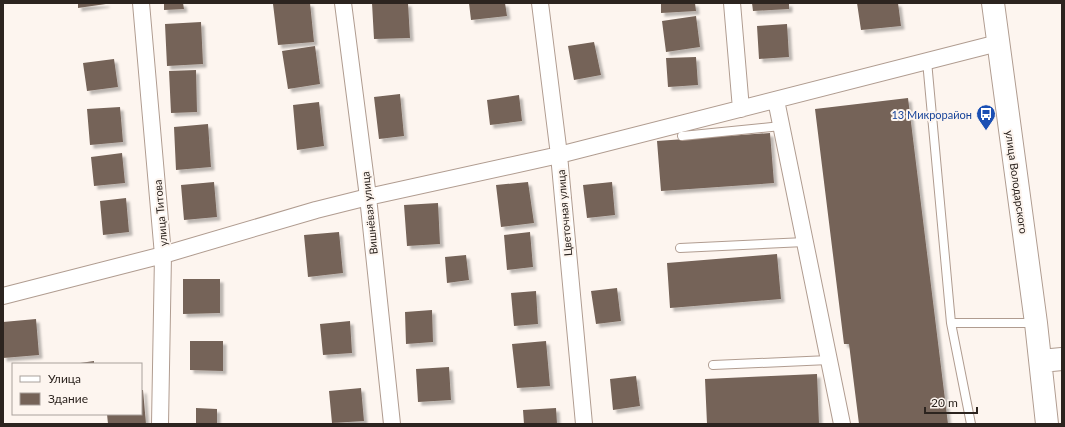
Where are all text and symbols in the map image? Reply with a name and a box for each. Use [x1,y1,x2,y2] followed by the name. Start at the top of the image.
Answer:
[975,103,997,131] bus stop icon: 13 Микрорайон
[891,108,972,121] place label: 13 Микрорайон
[1003,129,1031,235] street label: улица Володарского
[554,169,574,257] street label: Цветочная улица
[358,171,380,255] street label: Вишнёвая улица
[151,179,169,247] street label: улица Титова
[12,363,142,415] legend
[48,371,81,386] text: Улица
[925,389,977,415] scale bar
[48,391,88,406] text: Здание
[931,395,958,410] text: 20 m

